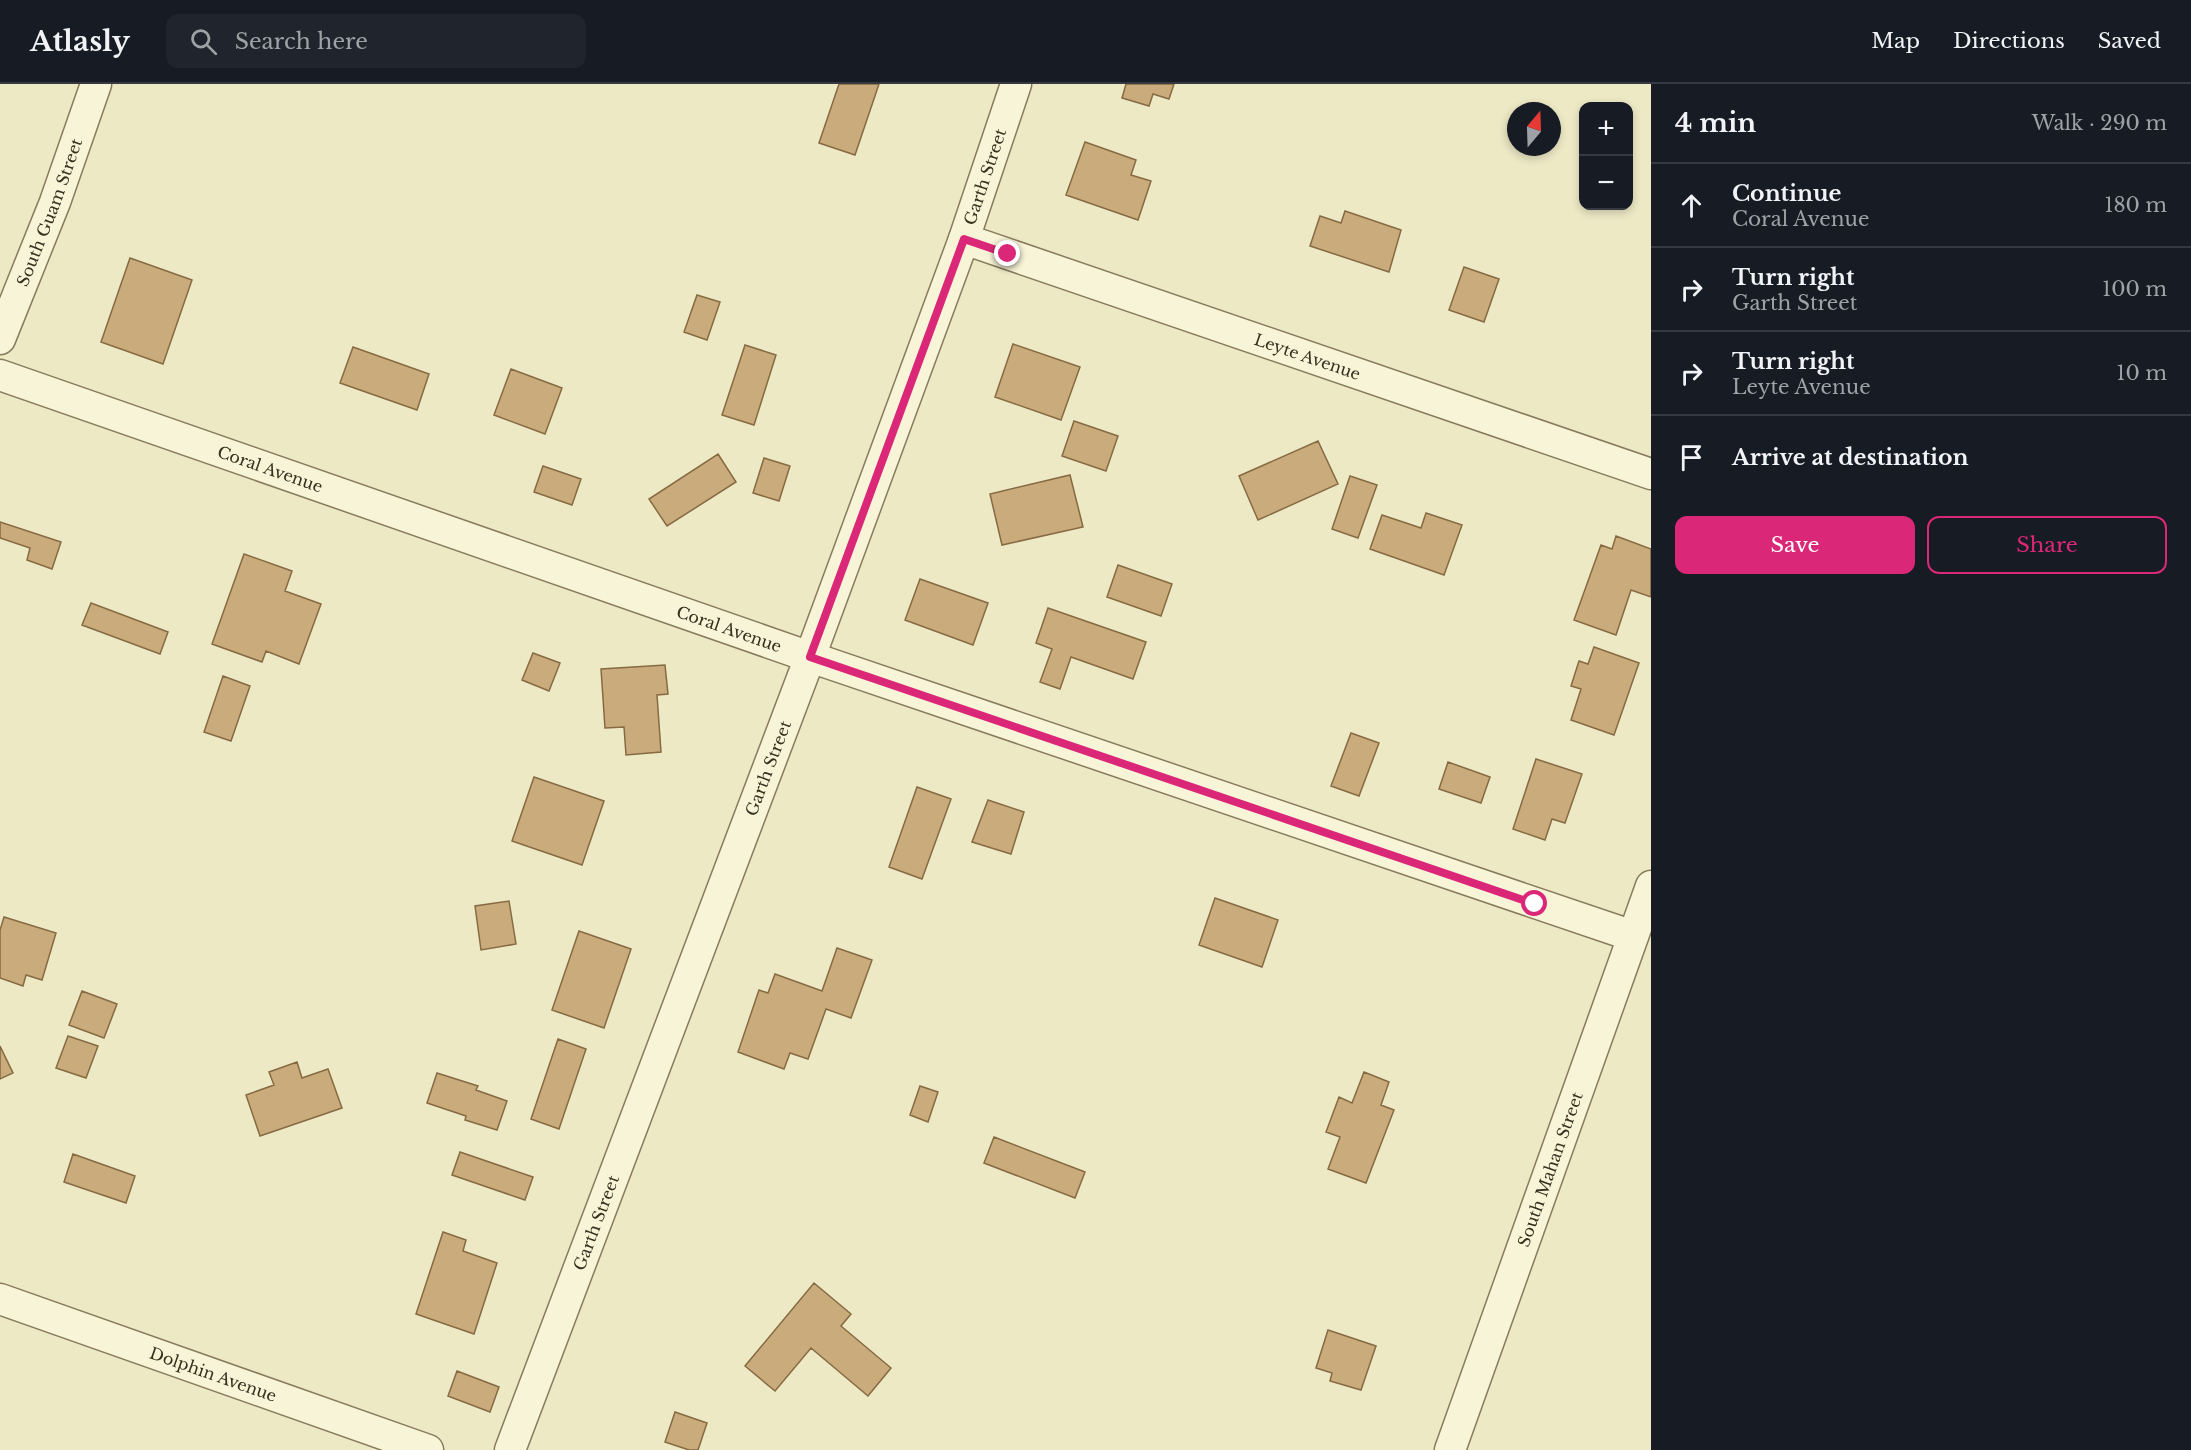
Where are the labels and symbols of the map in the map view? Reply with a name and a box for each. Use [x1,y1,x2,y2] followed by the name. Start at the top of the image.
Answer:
[1507,102,1561,156] north arrow
[959,126,1010,227] street label: Garth Street
[12,136,86,289] street label: South Guam Street
[994,240,1020,266] route end
[1252,329,1363,384] street label: Leyte Avenue
[215,442,325,497] street label: Coral Avenue
[674,601,784,656] street label: Coral Avenue
[741,718,795,819] street label: Garth Street
[1521,890,1547,916] route start
[1513,1089,1587,1250] street label: South Mahan Street
[569,1172,623,1273] street label: Garth Street
[147,1343,279,1406] street label: Dolphin Avenue

